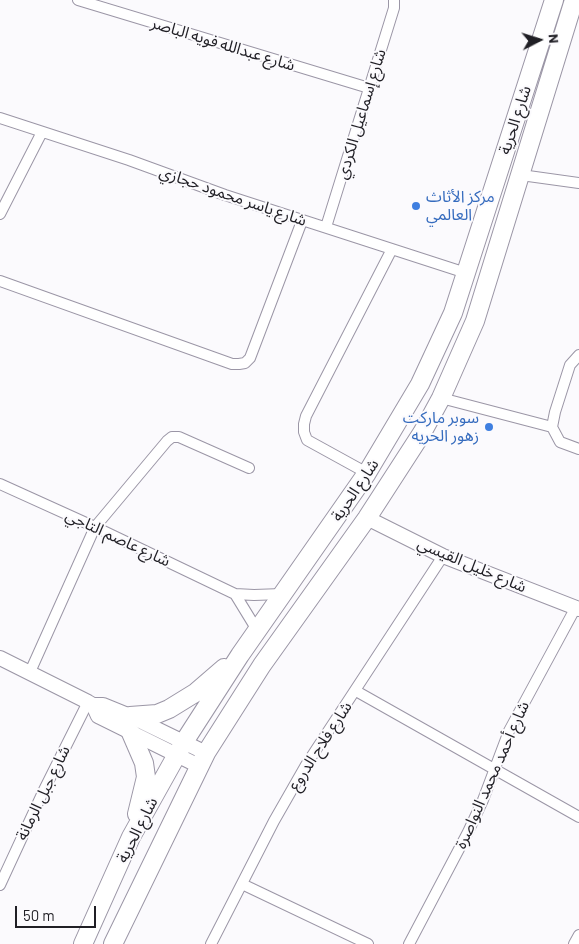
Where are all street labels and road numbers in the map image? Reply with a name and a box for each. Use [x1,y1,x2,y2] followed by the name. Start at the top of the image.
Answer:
[149,13,297,75] street label: شارع عبدالله فويه الباصر
[332,47,390,181] street label: شارع إسماعيل الكردي
[495,83,535,157] street label: شارع الحرية
[157,162,309,230] street label: شارع ياسر محمود حجازي
[327,455,383,525] street label: شارع الحرية
[63,505,173,571] street label: شارع عاصم التاجي
[415,533,529,597] street label: شارع خليل القيسي
[284,698,356,794] street label: شارع فلاح الدروع
[451,698,533,852] street label: شارع أحمد محمد النواصرة
[12,743,74,843] street label: شارع جبل الرمانة
[112,794,162,866] street label: شارع الحرية

